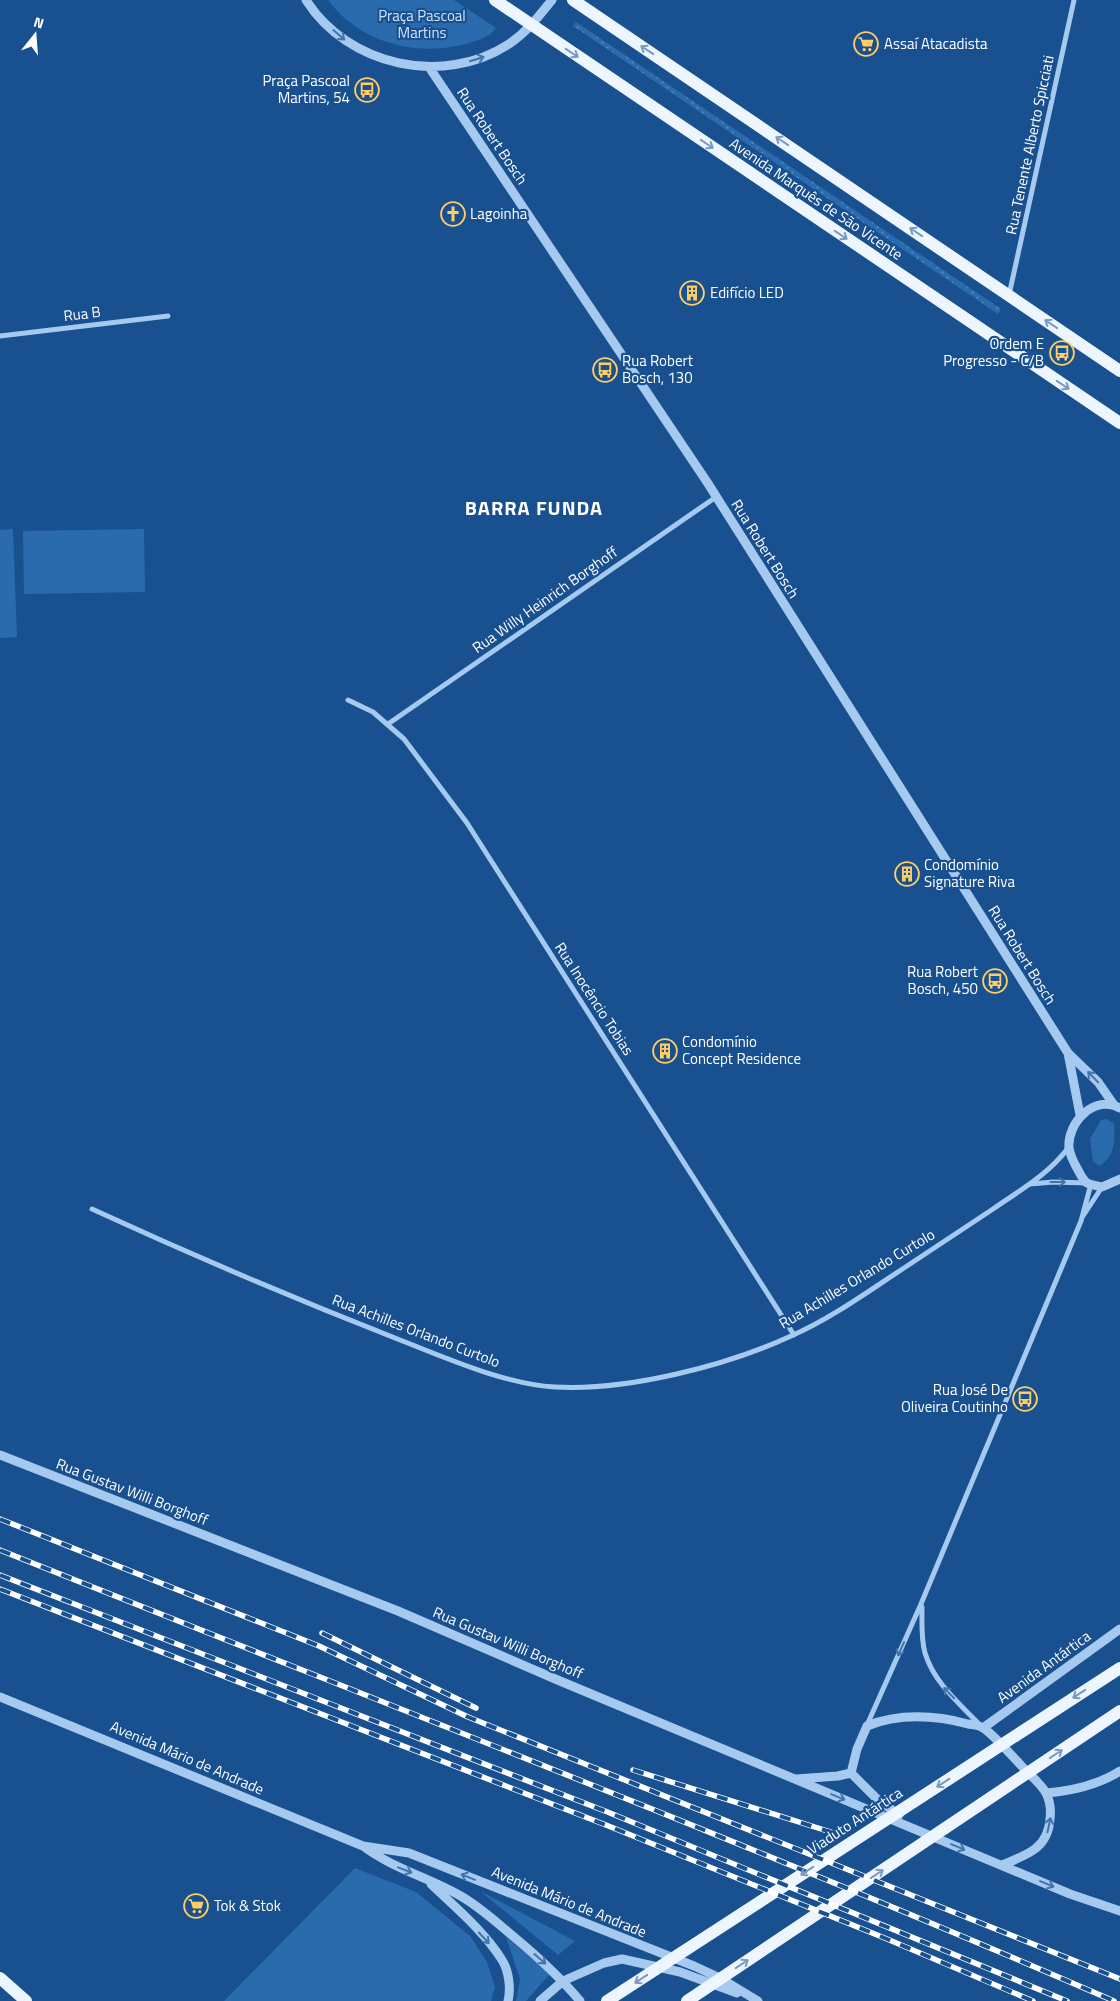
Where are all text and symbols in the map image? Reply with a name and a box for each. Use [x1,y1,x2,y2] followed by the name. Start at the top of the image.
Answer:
[378,4,466,44] park label: Praça Pascoal Martins
[10,10,60,60] north arrow
[31,11,47,34] text: N
[332,30,345,41] one-way arrow
[853,31,879,57] supermarket icon: Assaí Atacadista
[884,32,988,55] place label: Assaí Atacadista
[640,45,654,55] one-way arrow
[565,48,579,58] one-way arrow
[468,53,484,63] one-way arrow
[999,53,1060,237] street label: Rua Tenente Alberto Spicciati
[262,69,350,109] place label: Praça Pascoal Martins, 54
[354,77,380,103] bus stop icon: Praça Pascoal Martins, 54
[451,82,534,189] street label: Rua Robert Bosch
[725,132,908,265] street label: Avenida Marquês de São Vicente
[775,136,789,146] one-way arrow
[699,139,713,149] one-way arrow
[440,201,466,227] church icon: Lagoinha
[470,202,528,225] place label: Lagoinha
[910,227,924,237] one-way arrow
[834,230,848,240] one-way arrow
[679,280,705,306] building icon: Edifício LED
[710,281,784,304] place label: Edifício LED
[62,300,102,327] street label: Rua B
[1044,319,1058,329] one-way arrow
[943,332,1044,372] place label: Ordem E Progresso - C/B
[1049,340,1075,366] bus stop icon: Ordem E Progresso - C/B
[622,349,694,389] place label: Rua Robert Bosch, 130
[592,357,618,383] bus stop icon: Rua Robert Bosch, 130
[1056,380,1070,390] one-way arrow
[465,492,603,523] district label: BARRA FUNDA
[726,495,805,603] street label: Rua Robert Bosch
[467,540,622,659] street label: Rua Willy Heinrich Borghoff
[924,853,1015,893] place label: Condomínio Signature Riva
[894,861,920,887] building icon: Condomínio Signature Riva
[983,901,1062,1009] street label: Rua Robert Bosch
[549,938,640,1060] street label: Rua Inocêncio Tobias
[907,960,979,1000] place label: Rua Robert Bosch, 450
[982,968,1008,994] bus stop icon: Rua Robert Bosch, 450
[682,1030,801,1070] place label: Condomínio Concept Residence
[652,1038,678,1064] building icon: Condomínio Concept Residence
[1087,1071,1099,1083] one-way arrow
[1050,1177,1066,1187] one-way arrow
[774,1223,939,1334] street label: Rua Achilles Orlando Curtolo
[329,1288,504,1373] street label: Rua Achilles Orlando Curtolo
[901,1378,1008,1418] place label: Rua José De Oliveira Coutinho
[1012,1386,1038,1412] bus stop icon: Rua José De Oliveira Coutinho
[53,1452,212,1531] street label: Rua Gustav Willi Borghoff
[429,1600,587,1685] street label: Rua Gustav Willi Borghoff
[992,1624,1096,1709] street label: Avenida Antártica
[896,1641,906,1656] one-way arrow
[943,1686,955,1699] one-way arrow
[1072,1689,1086,1699] one-way arrow
[107,1715,268,1800] street label: Avenida Mário de Andrade
[1048,1749,1062,1759] one-way arrow
[936,1777,950,1788] one-way arrow
[803,1781,907,1860] street label: Viaduto Antártica
[830,1793,845,1803] one-way arrow
[1044,1817,1054,1833] one-way arrow
[950,1842,965,1852] one-way arrow
[488,1860,650,1943] street label: Avenida Mário de Andrade
[397,1866,412,1875] one-way arrow
[800,1867,814,1877] one-way arrow
[870,1869,884,1879] one-way arrow
[461,1871,476,1881] one-way arrow
[1039,1880,1054,1890] one-way arrow
[183,1893,209,1919] supermarket icon: Tok & Stok
[214,1894,281,1917] place label: Tok & Stok
[478,1932,490,1945] one-way arrow
[533,1953,546,1965] one-way arrow
[735,1959,749,1969] one-way arrow
[634,1974,648,1984] one-way arrow

